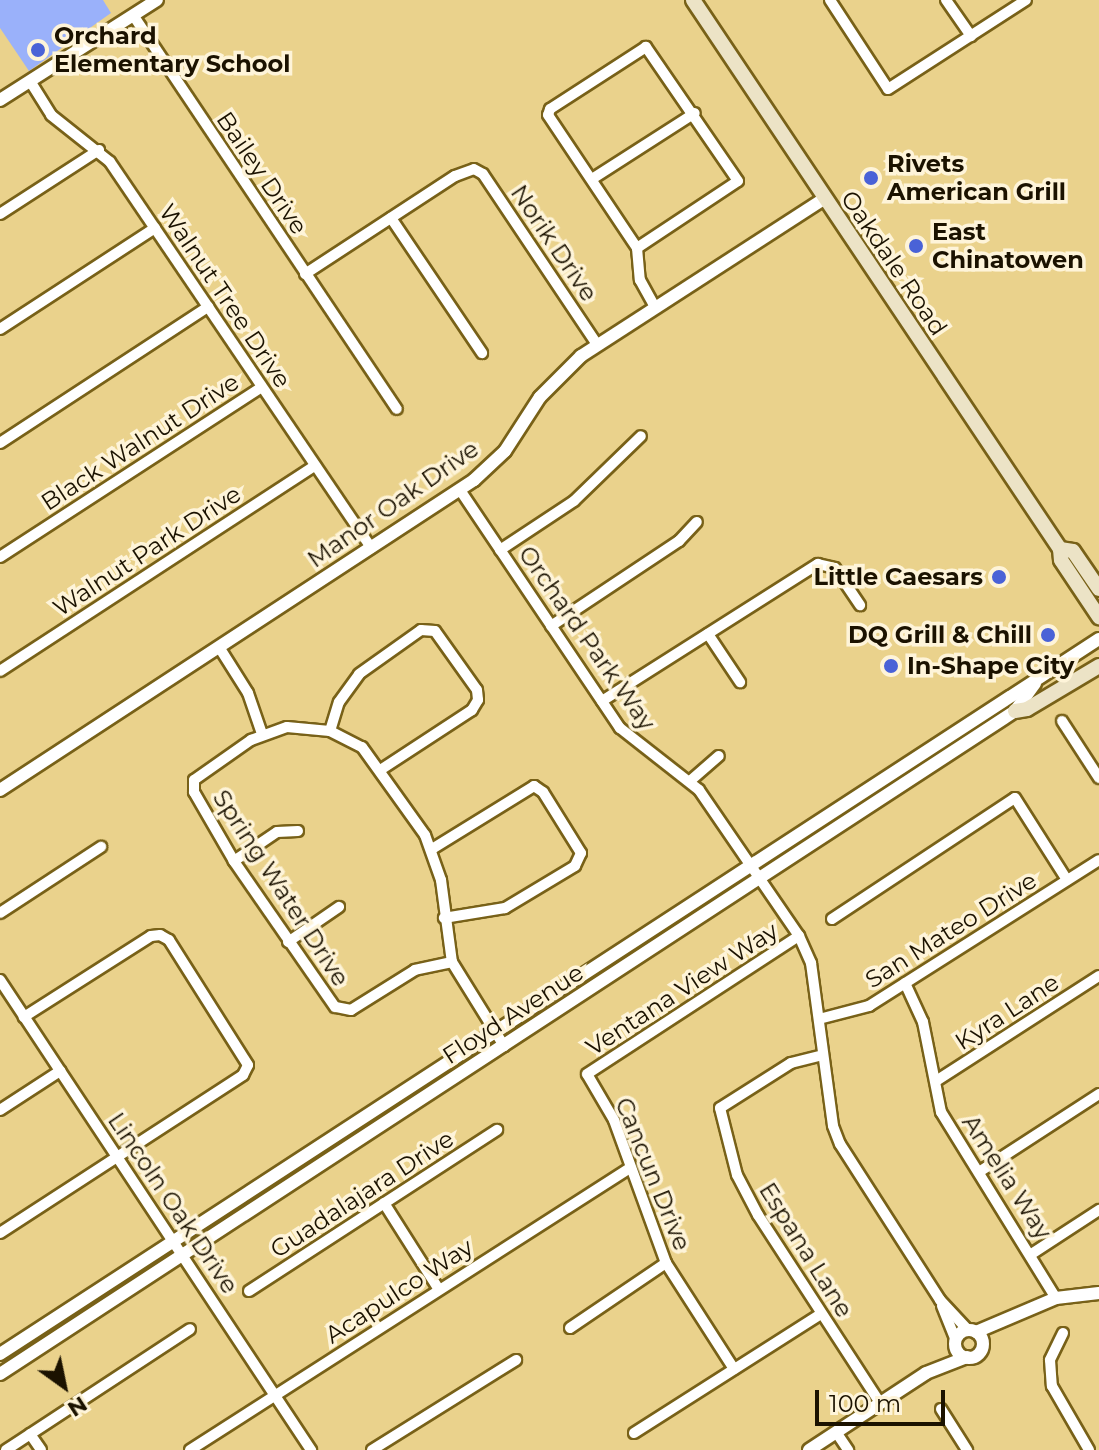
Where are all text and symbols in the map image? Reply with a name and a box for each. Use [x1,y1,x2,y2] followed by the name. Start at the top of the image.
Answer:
[54,22,291,78] place label: Orchard Elementary School
[29,41,47,59] marker: Orchard Elementary School
[210,106,314,240] street label: Bailey Drive
[887,150,1066,206] place label: Rivets American Grill
[862,169,880,187] marker: Rivets American Grill
[505,179,603,307] street label: Norik Drive
[835,185,953,341] street label: Oakdale Road
[153,199,297,393] street label: Walnut Tree Drive
[932,218,1084,274] place label: East Chinatowen
[907,237,925,255] marker: East Chinatowen
[36,367,244,517] street label: Black Walnut Drive
[302,434,484,574] street label: Manor Oak Drive
[48,479,246,623] street label: Walnut Park Drive
[513,540,661,736] street label: Orchard Park Way
[814,563,983,591] place label: Little Caesars
[990,568,1008,586] marker: Little Caesars
[848,621,1032,649] place label: DQ Grill & Chill
[1039,626,1057,644] marker: DQ Grill & Chill
[907,652,1074,680] place label: In-Shape City
[882,657,900,675] marker: In-Shape City
[207,785,355,991] street label: Spring Water Drive
[860,866,1042,994] street label: San Mateo Drive
[581,916,783,1062] street label: Ventana View Way
[437,958,589,1070] street label: Floyd Avenue
[950,968,1064,1056] street label: Kyra Lane
[609,1093,697,1255] street label: Cancun Drive
[102,1107,244,1299] street label: Lincoln Oak Drive
[956,1109,1058,1245] street label: Amelia Way
[265,1124,459,1264] street label: Guadalajara Drive
[753,1177,859,1323] street label: Espana Lane
[320,1233,478,1349] street label: Acapulco Way
[24,1346,104,1426] north arrow
[819,1374,949,1424] scale bar
[829,1389,901,1418] text: 100 m
[63,1390,92,1423] text: N

